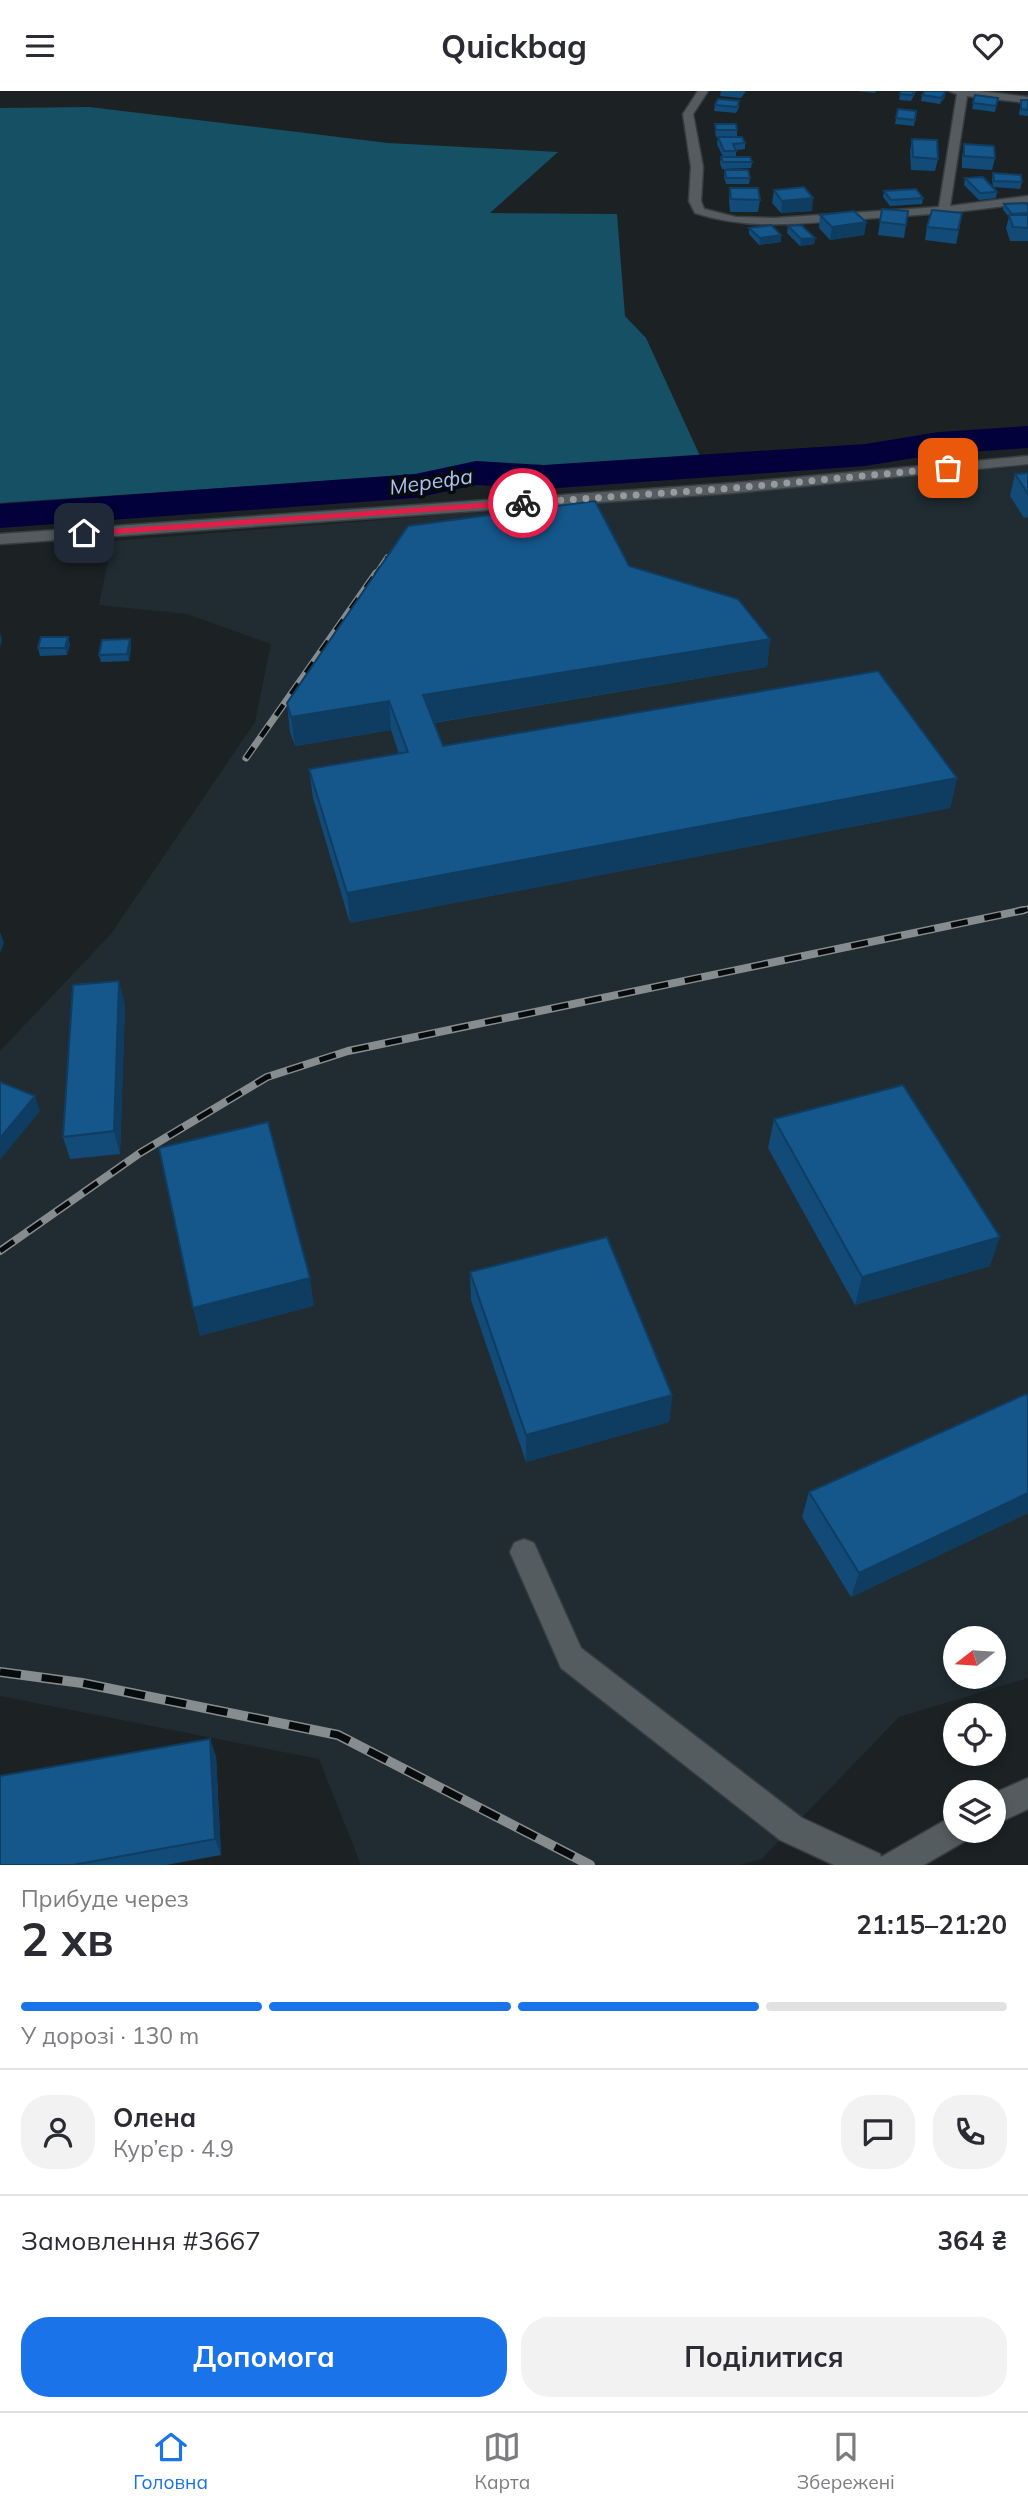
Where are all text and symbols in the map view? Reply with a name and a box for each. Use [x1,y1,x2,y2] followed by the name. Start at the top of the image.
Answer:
[441,26,587,66] text: Quickbag
[21,27,59,65] icon: menu
[969,27,1007,65] icon: heart
[918,438,978,498] pin
[929,449,967,487] icon: bag
[388,462,475,500] water label: Мерефа
[488,468,558,538] courier
[504,484,542,522] icon: bike
[54,503,114,563] pin
[65,514,103,552] icon: home
[943,1626,1006,1689] north arrow
[943,1626,1006,1843] map controls
[943,1703,1006,1766] button: locate
[943,1780,1006,1843] button: layers
[21,1884,189,1913] text: Прибуде через
[856,1908,1007,1941] text: 21:15–21:20
[21,1910,114,1968] text: 2 хв
[21,2021,199,2050] text: У дорозі · 130 m
[21,2095,95,2169] button: person
[841,2095,915,2169] button: chat
[933,2095,1007,2169] button: phone
[113,2101,196,2134] text: Олена
[113,2134,234,2163] text: Кур’єр · 4.9
[21,2224,261,2257] text: Замовлення #3667
[937,2224,1007,2257] text: 364 ₴
[21,2317,507,2397] button: Допомога
[521,2317,1007,2397] button: Поділитися
[133,2428,208,2494] tab: Головна
[474,2428,530,2494] tab: Карта
[797,2428,895,2494] tab: Збережені

